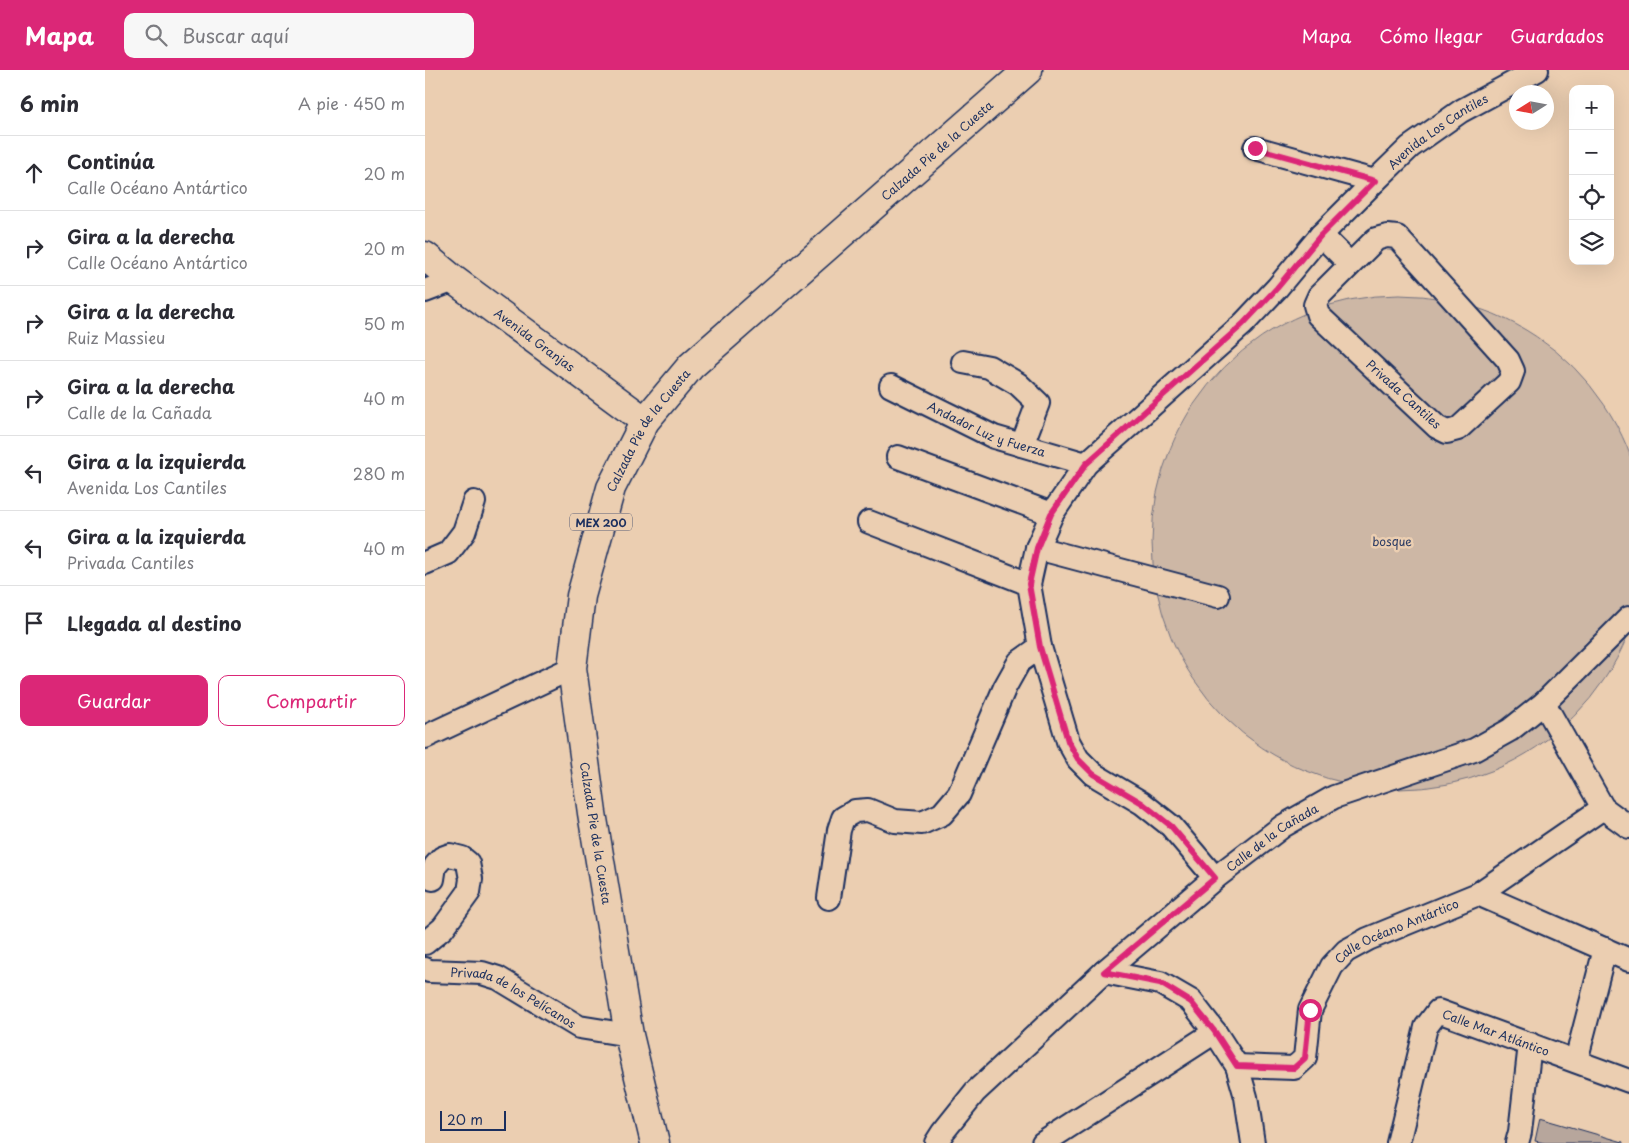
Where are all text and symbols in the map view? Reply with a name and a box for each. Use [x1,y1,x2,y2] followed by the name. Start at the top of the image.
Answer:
[124,13,474,58] search box
[25,17,94,53] text: Mapa
[142,21,170,49] icon: search
[182,21,289,49] text: Buscar aquí
[1302,22,1351,49] text: Mapa
[1379,22,1482,49] text: Cómo llegar
[1510,22,1604,49] text: Guardados
[1509,85,1554,130] north arrow
[1569,85,1614,265] map controls
[1569,85,1614,130] button: +
[20,87,79,119] text: 6 min
[1383,89,1491,173] street label: Avenida Los Cantiles
[298,91,405,115] text: A pie · 450 m
[877,96,997,204] street label: Calzada Pie de la Cuesta
[1569,130,1614,175] button: −
[1244,137,1267,160] route end
[67,147,155,175] text: Continúa
[20,159,48,187] icon: ahead
[364,161,405,185] text: 20 m
[67,175,248,199] text: Calle Océano Antártico
[1569,175,1614,220] button: locate
[1569,220,1614,265] button: layers
[67,222,235,250] text: Gira a la derecha
[20,234,48,262] icon: right
[364,236,405,260] text: 20 m
[67,250,248,274] text: Calle Océano Antártico
[67,297,235,325] text: Gira a la derecha
[491,304,579,376] street label: Avenida Granjas
[20,309,48,337] icon: right
[364,311,405,335] text: 50 m
[67,325,165,349] text: Ruiz Massieu
[1363,355,1446,433] street label: Privada Cantiles
[602,364,694,495] street label: Calzada Pie de la Cuesta
[67,372,235,400] text: Gira a la derecha
[20,384,48,412] icon: right
[363,386,405,410] text: 40 m
[924,396,1048,461] street label: Andador Luz y Fuerza
[67,400,212,424] text: Calle de la Cañada
[67,447,246,475] text: Gira a la izquierda
[20,459,48,487] icon: left
[353,461,405,485] text: 280 m
[67,475,227,499] text: Avenida Los Cantiles
[570,514,632,531] road number: MEX 200
[67,522,246,550] text: Gira a la izquierda
[1372,532,1412,550] park label: bosque
[20,534,48,562] icon: left
[363,536,405,560] text: 40 m
[67,550,194,574] text: Privada Cantiles
[20,609,48,637] icon: arrive
[67,609,241,637] text: Llegada al destino
[20,675,208,726] button: Guardar
[218,675,405,726] button: Compartir
[576,761,616,906] street label: Calzada Pie de la Cuesta
[1222,799,1322,876] street label: Calle de la Cañada
[1330,894,1461,967] street label: Calle Océano Antártico
[450,963,580,1032] street label: Privada de los Pelícanos
[1299,999,1322,1022] route start
[1440,1004,1552,1060] street label: Calle Mar Atlántico
[440,1108,506,1131] scale bar
[447,1109,483,1130] text: 20 m

